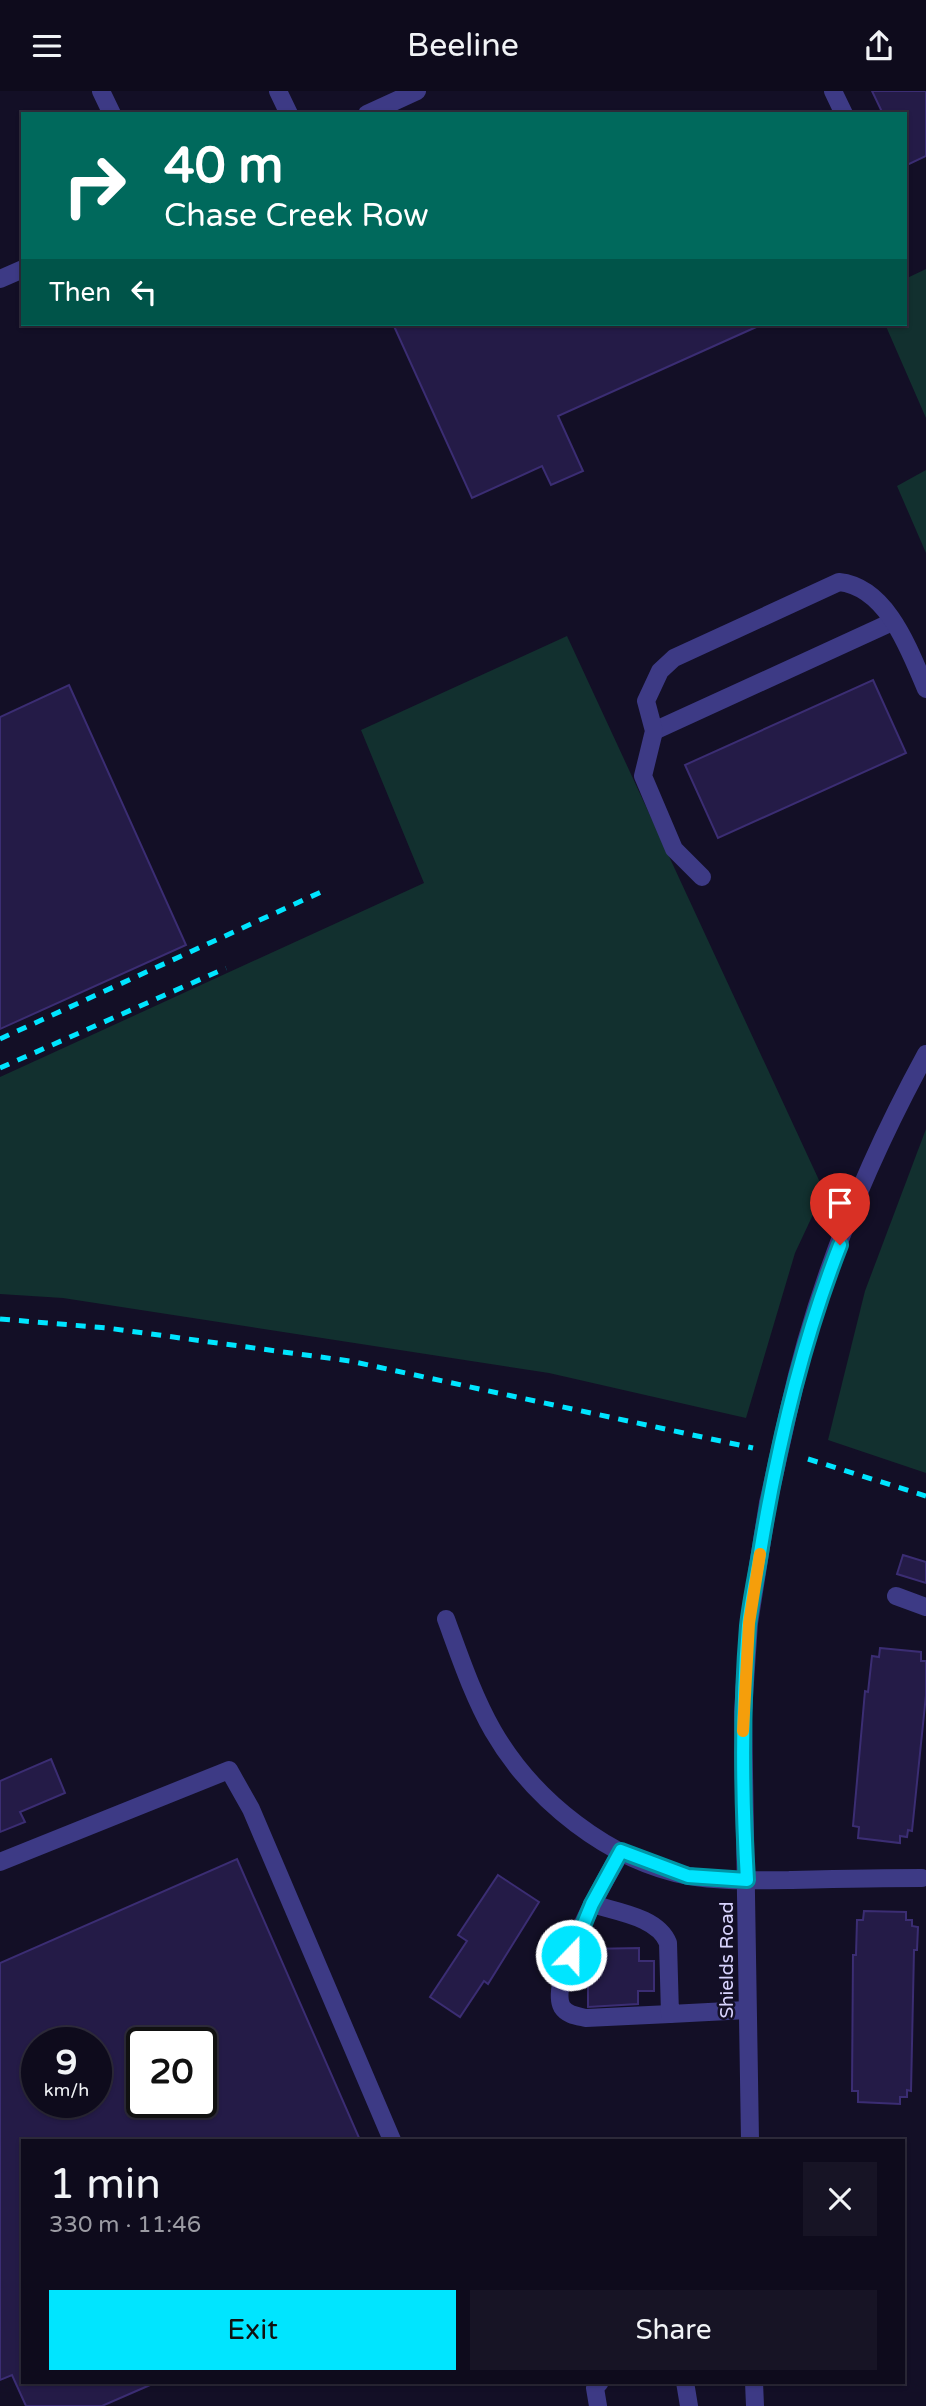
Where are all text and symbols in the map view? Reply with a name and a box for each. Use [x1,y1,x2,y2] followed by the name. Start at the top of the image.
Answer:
[28,27,66,65] icon: menu
[407,27,519,65] text: Beeline
[860,27,898,65] icon: share
[164,137,283,196] text: 40 m
[49,140,140,231] icon: right
[164,197,429,235] text: Chase Creek Row
[125,273,163,311] icon: left
[49,277,111,308] text: Then
[810,1173,870,1245] pin
[821,1184,859,1222] icon: arrive
[716,1901,738,2019] street label: Shields Road
[534,1918,608,1992] position arrow
[126,2027,217,2118] speed limit sign: 20
[56,2042,77,2084] text: 9
[44,2079,89,2101] text: km/h
[49,2159,161,2210] text: 1 min
[803,2162,877,2236] button: close
[49,2211,201,2239] text: 330 m · 11:46
[49,2290,456,2370] button: Exit
[470,2290,877,2370] button: Share

